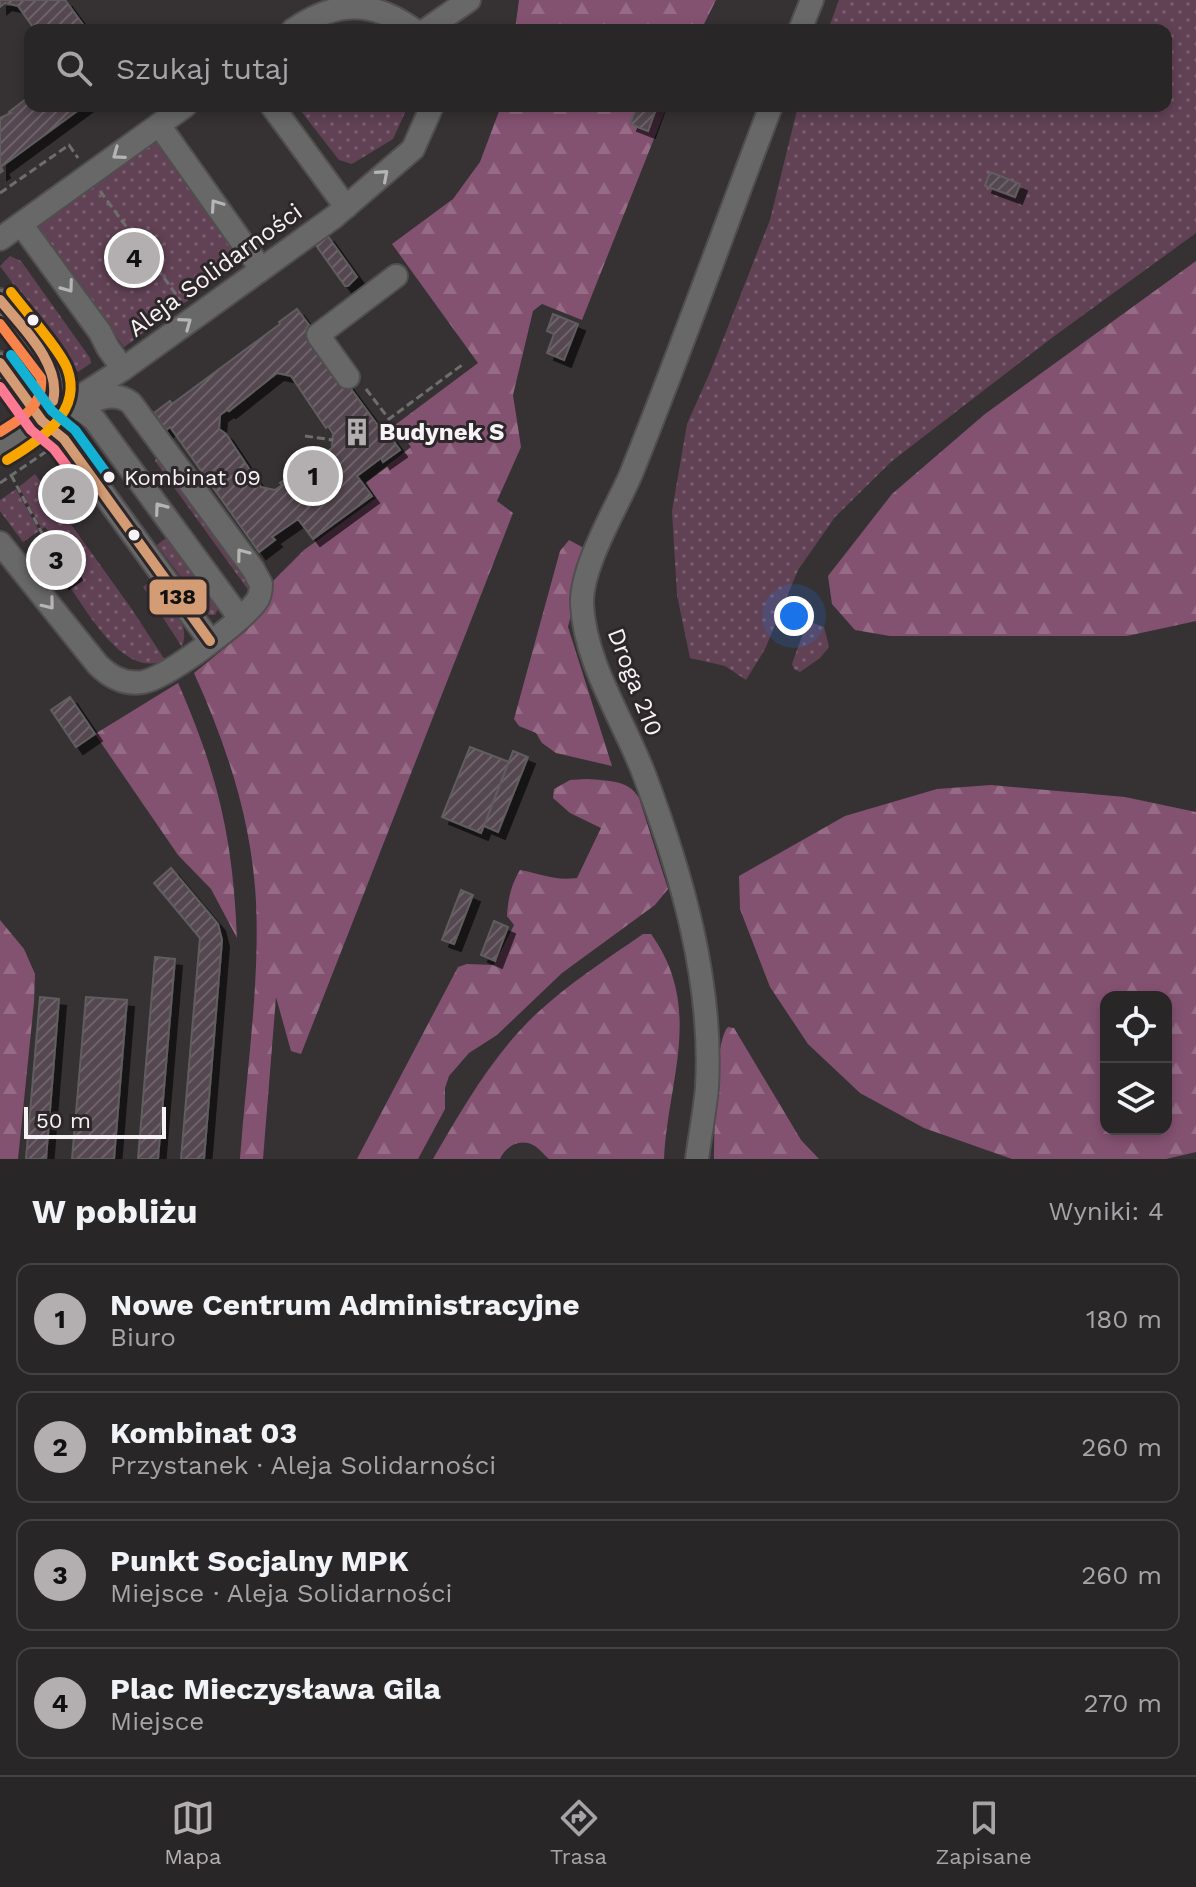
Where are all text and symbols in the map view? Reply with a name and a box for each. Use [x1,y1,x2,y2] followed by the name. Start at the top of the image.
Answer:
[24,24,1172,112] search box
[52,46,96,90] icon: search
[116,51,290,86] text: Szukaj tutaj
[113,145,127,159] one-way arrow
[373,170,388,185] one-way arrow
[123,197,307,343] street label: Aleja Solidarności
[211,200,226,214] one-way arrow
[108,228,160,288] pin: 4
[58,278,72,293] one-way arrow
[25,312,41,328] unlabelled marker
[177,318,192,333] one-way arrow
[342,417,372,447] building icon: Budynek S
[379,418,505,446] place label: Budynek S
[287,446,339,506] pin: 1
[42,464,94,524] pin: 2
[124,465,261,490] place label: Kombinat 09
[101,469,117,485] marker: Kombinat 09
[155,503,169,517] one-way arrow
[126,527,142,543] unlabelled marker
[30,530,82,590] pin: 3
[237,548,252,563] one-way arrow
[148,578,208,616] line badge: 138
[160,584,196,609] text: 138
[39,595,54,609] one-way arrow
[774,596,814,636] your location
[602,624,668,740] street label: Droga 210
[1100,991,1172,1135] map controls
[1100,991,1172,1063] button: locate
[1100,1063,1172,1135] button: layers
[24,1103,166,1139] scale bar
[36,1108,91,1133] text: 50 m
[32,1191,198,1231] text: W pobliżu
[1048,1196,1164,1226] text: Wyniki: 4
[110,1287,580,1322] text: Nowe Centrum Administracyjne
[54,1304,66,1334] text: 1
[1086,1304,1162,1334] text: 180 m
[110,1322,176,1352] text: Biuro
[110,1415,297,1450] text: Kombinat 03
[52,1432,68,1462] text: 2
[1081,1432,1162,1462] text: 260 m
[110,1450,496,1480] text: Przystanek · Aleja Solidarności
[110,1543,409,1578] text: Punkt Socjalny MPK
[52,1560,68,1590] text: 3
[1081,1560,1162,1590] text: 260 m
[110,1578,453,1608] text: Miejsce · Aleja Solidarności
[110,1671,441,1706] text: Plac Mieczysława Gila
[52,1688,68,1718] text: 4
[1083,1688,1162,1718] text: 270 m
[110,1706,204,1736] text: Miejsce
[164,1796,222,1869] tab: Mapa
[550,1796,607,1869] tab: Trasa
[935,1796,1032,1869] tab: Zapisane

